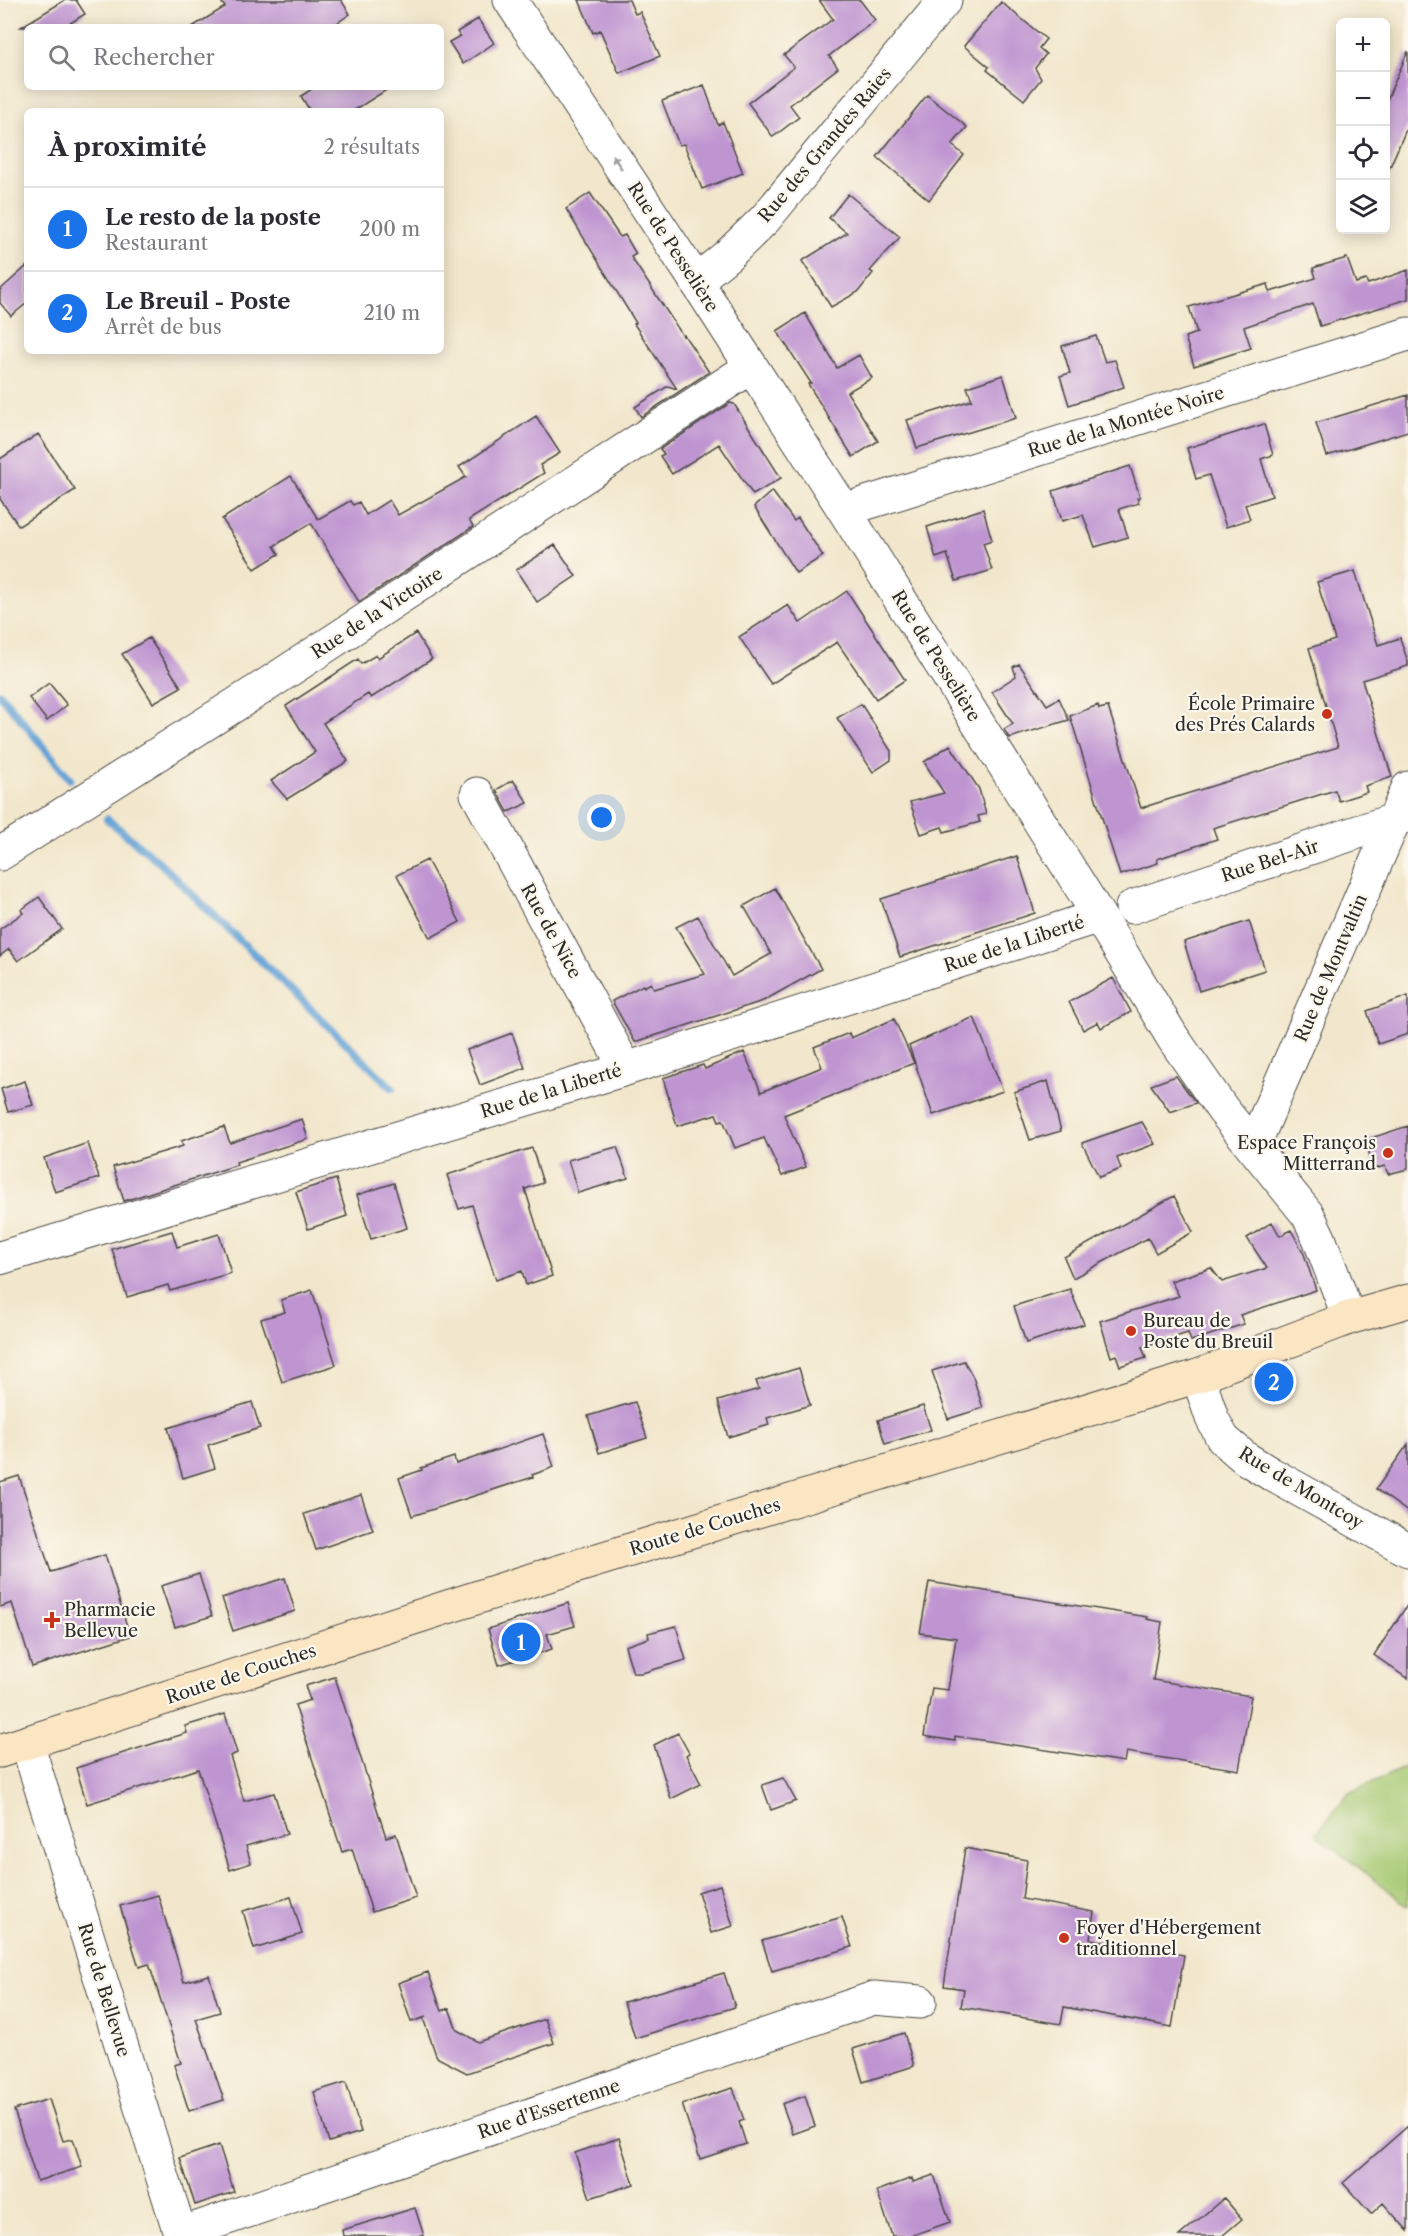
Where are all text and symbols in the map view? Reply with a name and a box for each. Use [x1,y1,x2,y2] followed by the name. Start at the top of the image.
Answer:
[1336,18,1390,234] map controls
[1336,18,1390,72] button: +
[24,24,444,90] search box
[45,41,78,74] icon: search
[93,44,215,71] text: Rechercher
[754,63,896,227] street label: Rue des Grandes Raies
[1336,72,1390,126] button: −
[1336,126,1390,180] button: locate
[48,131,207,163] text: À proximité
[323,135,420,159] text: 2 résultats
[612,154,623,170] one-way arrow
[623,178,723,316] street label: Rue de Pesselière
[1336,180,1390,234] button: layers
[105,204,321,231] text: Le resto de la poste
[63,217,72,241] text: 1
[359,217,420,241] text: 200 m
[105,231,208,255] text: Restaurant
[105,288,290,315] text: Le Breuil - Poste
[62,301,73,325] text: 2
[363,301,420,325] text: 210 m
[105,315,222,339] text: Arrêt de bus
[1025,382,1227,462] street label: Rue de la Montée Noire
[307,562,447,664] street label: Rue de la Victoire
[887,586,985,726] street label: Rue de Pesselière
[1175,692,1315,736] place label: École Primaire des Prés Calards
[1320,707,1334,721] marker: École Primaire des Prés Calards
[587,803,616,832] your location
[1218,835,1322,887] street label: Rue Bel-Air
[516,880,586,982] street label: Rue de Nice
[1290,891,1372,1045] street label: Rue de Montvaltin
[941,911,1087,977] street label: Rue de la Liberté
[478,1059,624,1123] street label: Rue de la Liberté
[1237,1132,1376,1175] place label: Espace François Mitterrand
[1381,1146,1395,1160] marker: Espace François Mitterrand
[1143,1310,1273,1353] place label: Bureau de Poste du Breuil
[1124,1324,1138,1338] marker: Bureau de Poste du Breuil
[1254,1360,1294,1404] pin: 2
[1235,1442,1368,1534] street label: Rue de Montcoy
[627,1494,783,1560] street label: Route de Couches
[64,1599,156,1642] place label: Pharmacie Bellevue
[45,1613,59,1627] marker: Pharmacie Bellevue
[502,1620,540,1664] pin: 1
[163,1639,319,1709] street label: Route de Couches
[1076,1917,1262,1960] place label: Foyer d'Hébergement traditionnel
[73,1920,135,2060] street label: Rue de Bellevue
[1057,1931,1071,1945] marker: Foyer d'Hébergement traditionnel
[475,2074,623,2144] street label: Rue d'Essertenne

